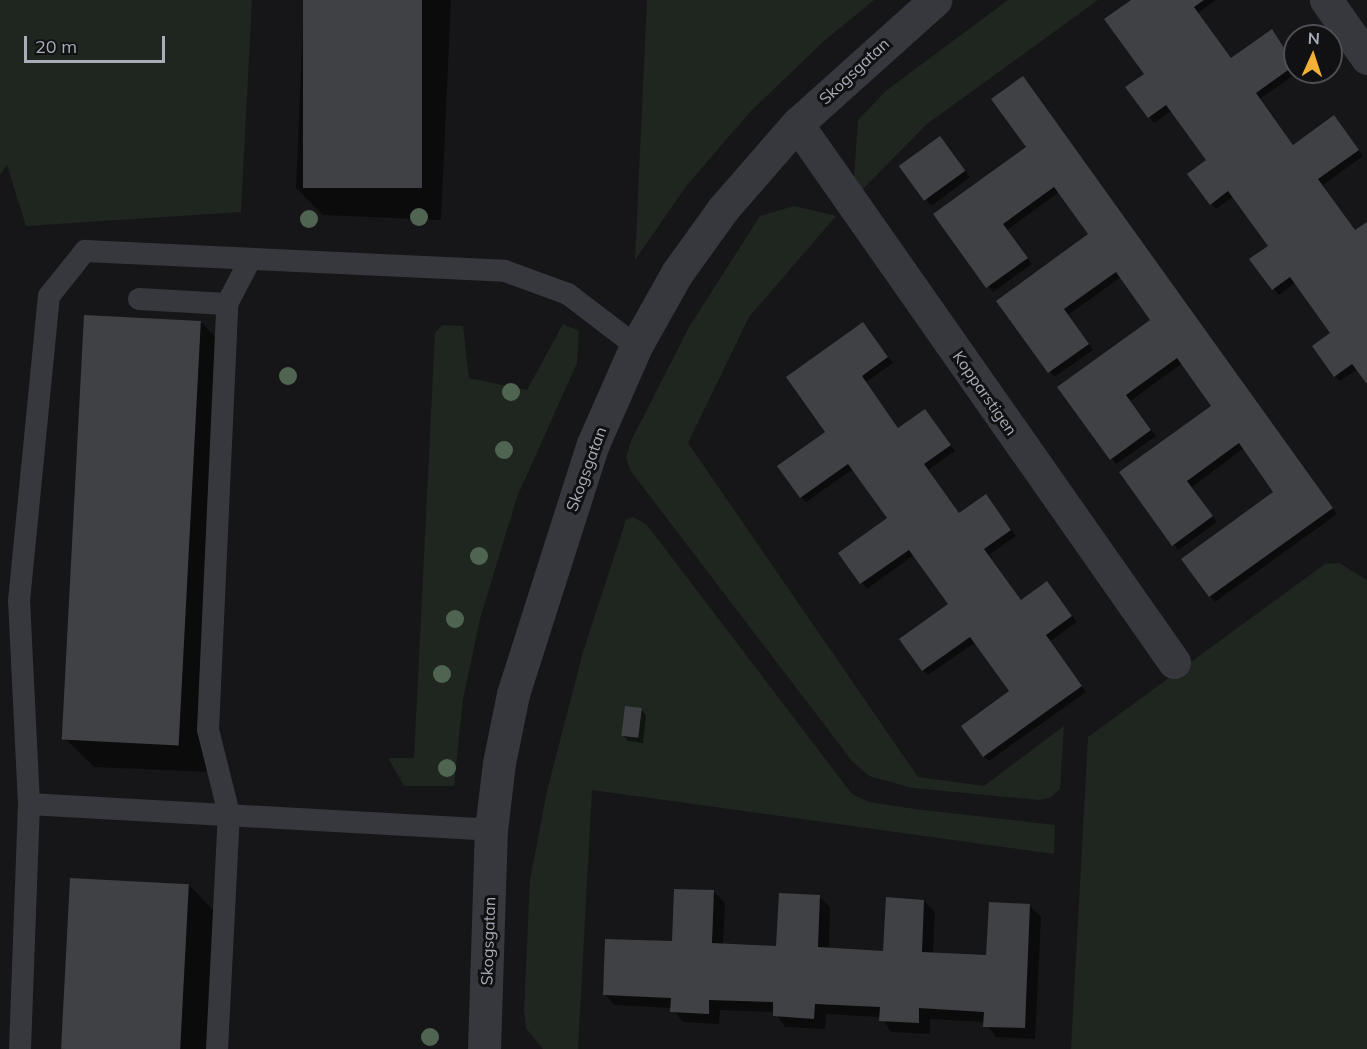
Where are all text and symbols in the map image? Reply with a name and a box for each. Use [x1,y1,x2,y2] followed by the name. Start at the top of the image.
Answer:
[27,24,168,62] scale bar
[1283,24,1343,84] north arrow
[1307,28,1320,48] text: N
[815,34,893,108] street label: Skogsgatan
[35,35,77,58] text: 20 m
[949,347,1021,439] street label: Kopparstigen
[562,424,610,514] street label: Skogsgatan
[477,896,499,986] street label: Skogsgatan

